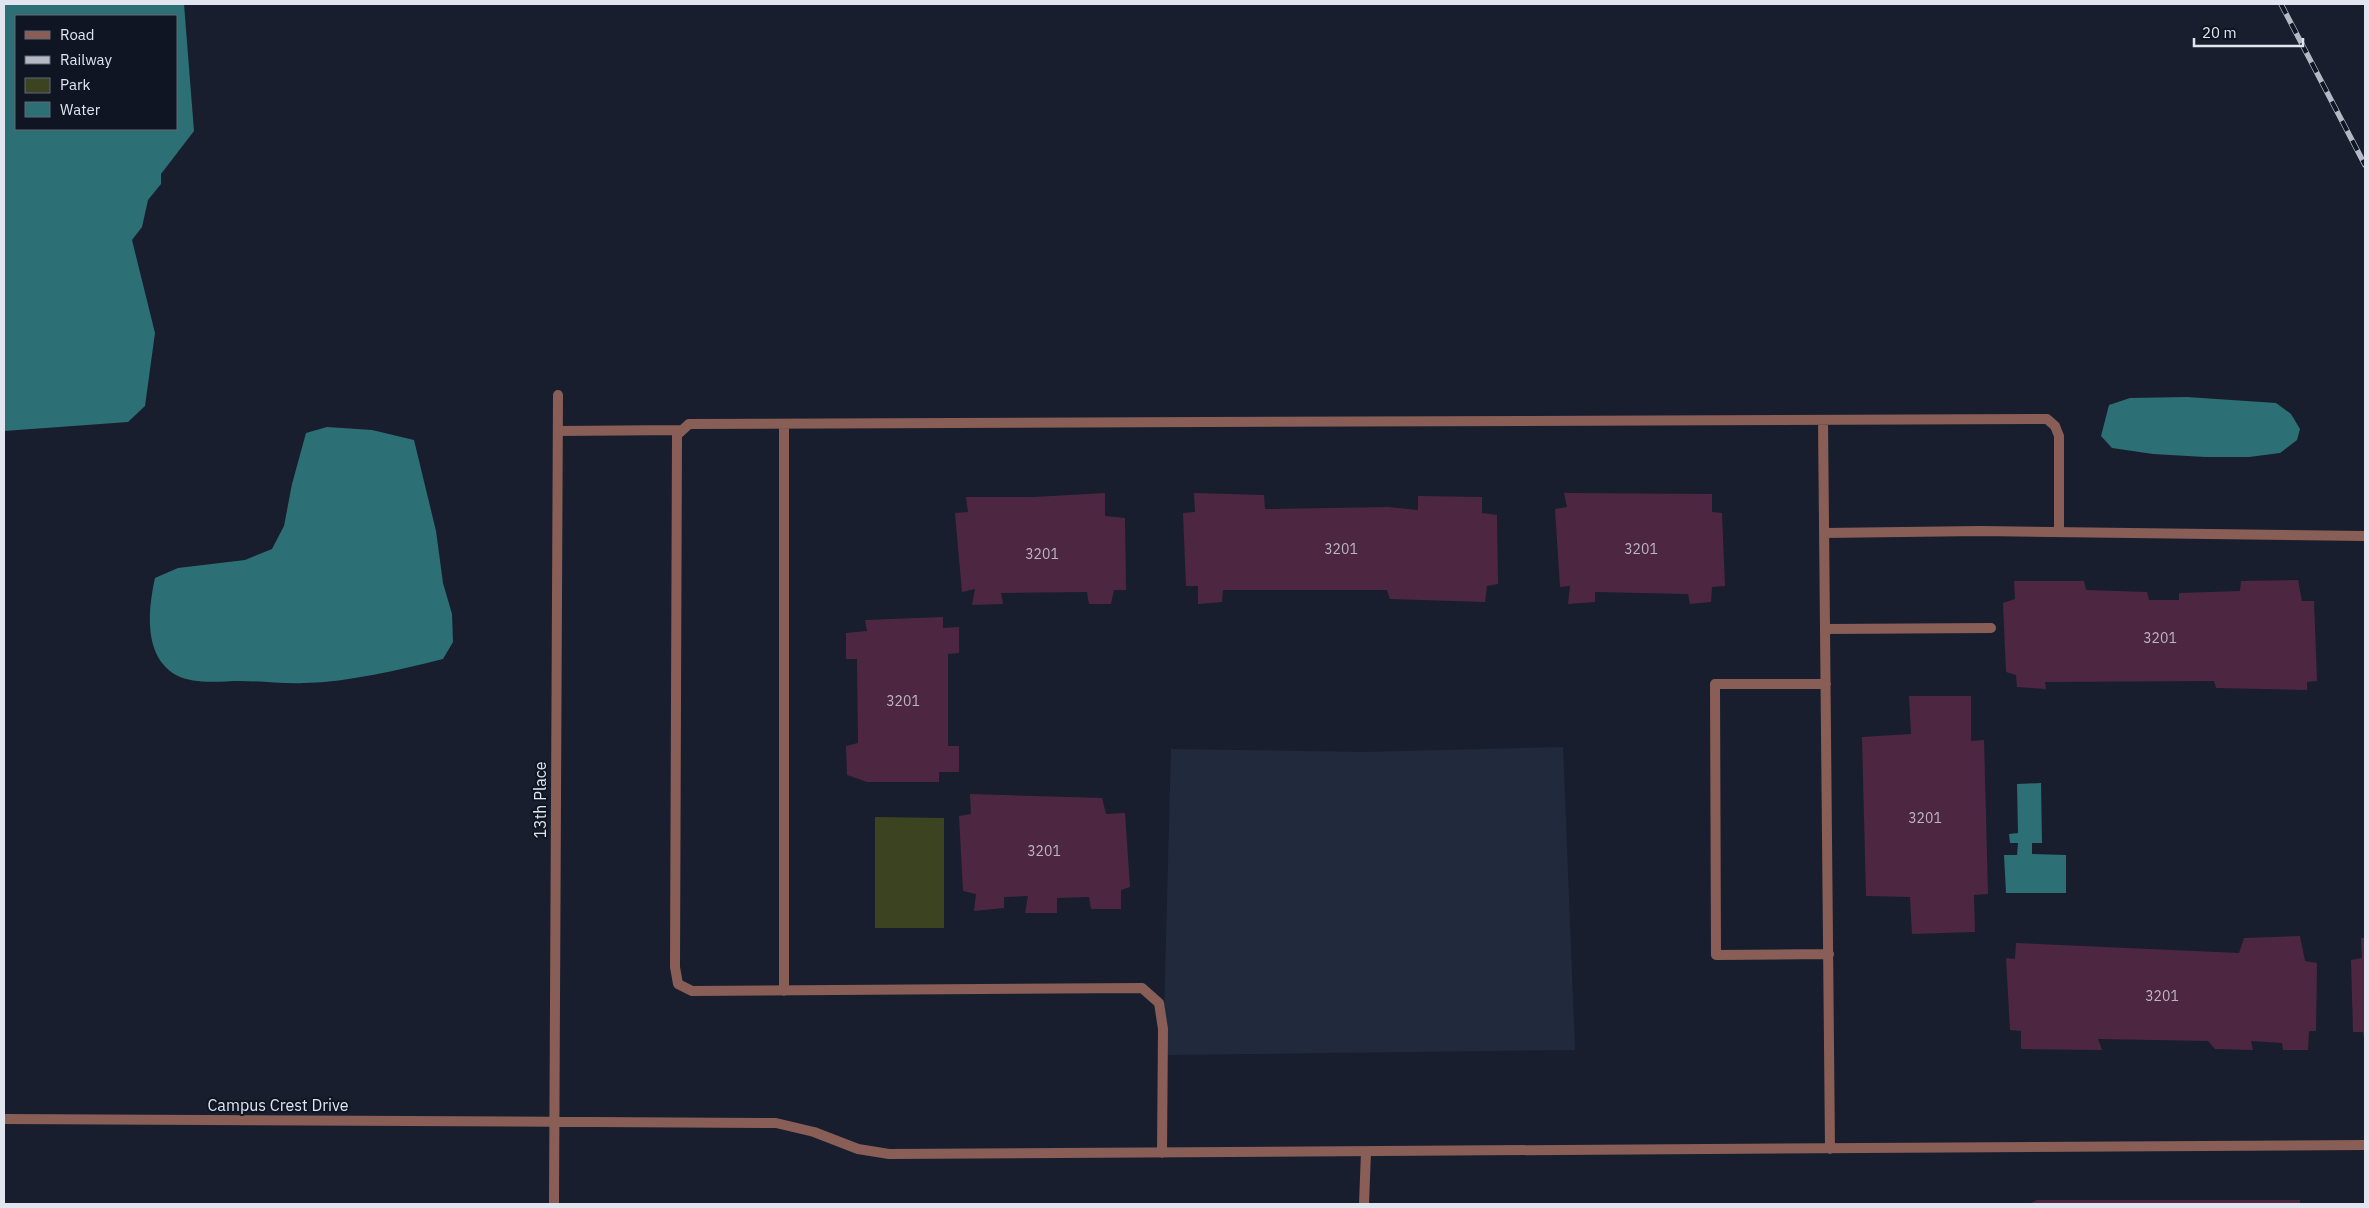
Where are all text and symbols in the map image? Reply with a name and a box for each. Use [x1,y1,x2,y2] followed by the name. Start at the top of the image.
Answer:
[15,15,178,130] legend
[2194,15,2303,47] scale bar
[2202,23,2237,42] text: 20 m
[60,25,95,44] text: Road
[60,50,113,69] text: Railway
[60,75,90,94] text: Park
[60,100,101,119] text: Water
[1324,540,1358,558] house number: 3201
[1624,540,1658,558] house number: 3201
[1025,545,1059,563] house number: 3201
[2143,629,2177,647] house number: 3201
[886,692,920,710] house number: 3201
[530,761,550,839] street label: 13th Place
[1908,809,1942,827] house number: 3201
[1027,842,1061,860] house number: 3201
[2145,987,2179,1005] house number: 3201
[207,1095,349,1115] street label: Campus Crest Drive

